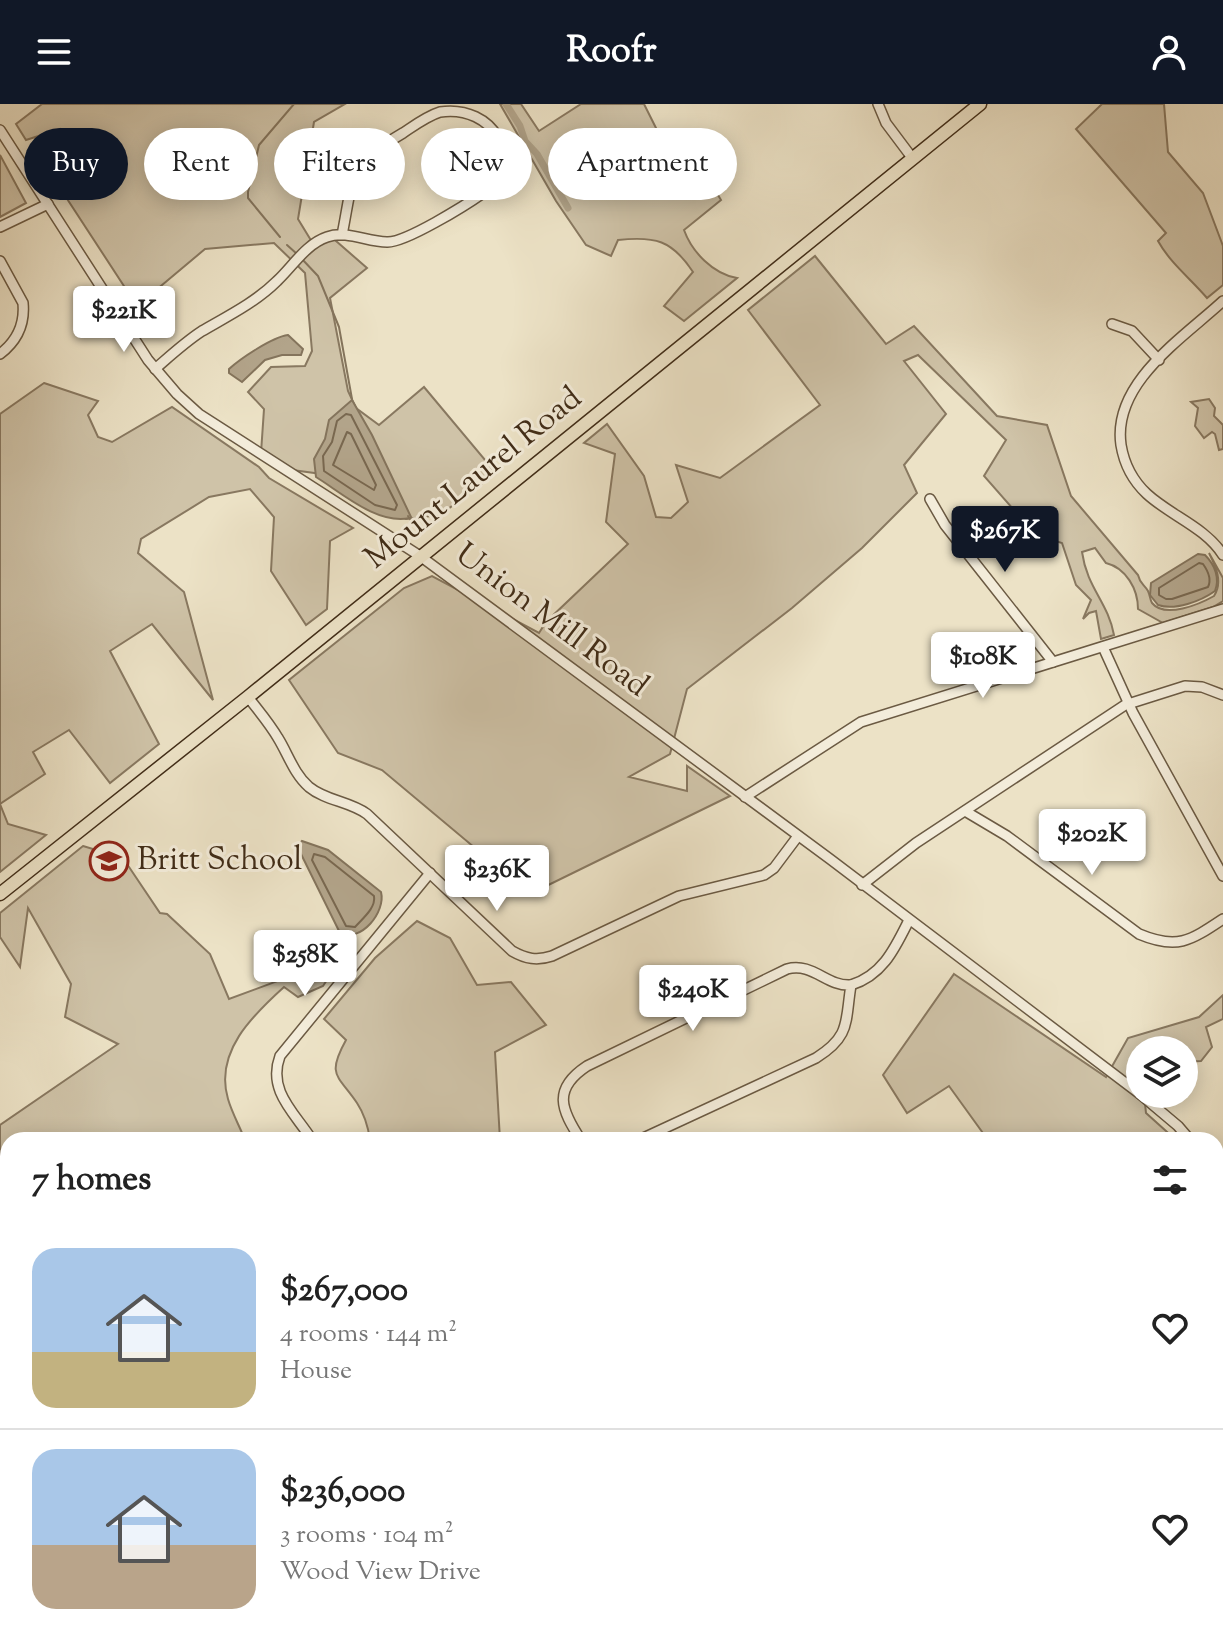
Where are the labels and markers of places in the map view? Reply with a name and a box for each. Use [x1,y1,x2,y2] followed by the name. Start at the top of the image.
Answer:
[68,286,180,354] pin: $221K
[949,506,1061,574] pin: $267K
[927,632,1039,700] pin: $108K
[1036,809,1148,877] pin: $202K
[137,838,302,884] place label: Britt School
[88,840,130,882] school or university icon: Britt School
[441,845,553,913] pin: $236K
[249,930,361,998] pin: $258K
[637,965,749,1033] pin: $240K

